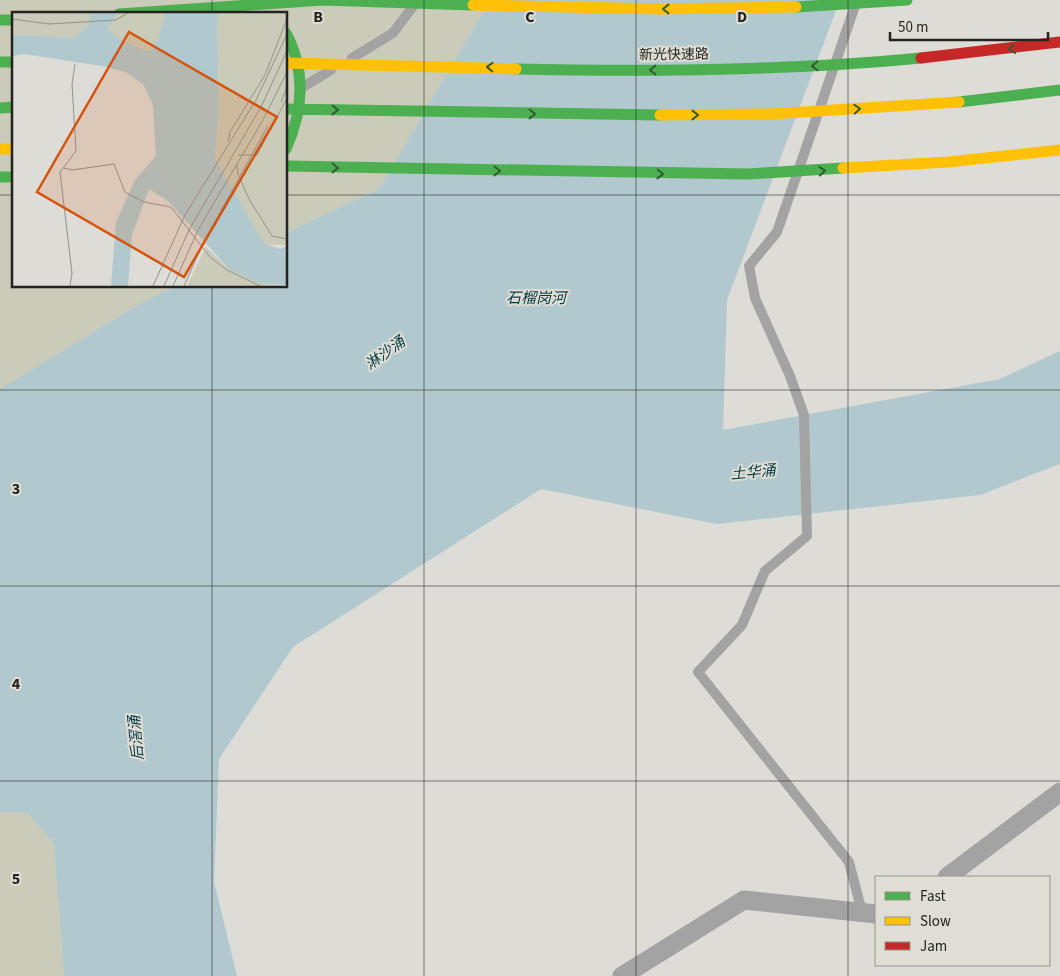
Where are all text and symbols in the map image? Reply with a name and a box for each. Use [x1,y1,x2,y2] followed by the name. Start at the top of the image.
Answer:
[662,4,670,14] one-way arrow
[313,6,323,28] text: B
[525,6,535,28] text: C
[737,6,747,28] text: D
[890,10,1048,42] scale bar
[12,12,288,288] inset map
[898,17,928,38] text: 50 m
[639,44,709,66] street label: 新光快速路
[1007,44,1016,54] one-way arrow
[811,60,819,71] one-way arrow
[486,62,494,72] one-way arrow
[648,65,656,75] one-way arrow
[854,104,862,115] one-way arrow
[332,105,339,115] one-way arrow
[529,109,537,120] one-way arrow
[692,110,699,120] one-way arrow
[332,163,339,173] one-way arrow
[819,165,827,176] one-way arrow
[494,166,502,176] one-way arrow
[656,169,664,179] one-way arrow
[506,288,569,309] water label: 石榴岗河
[361,331,411,375] water label: 淋沙涌
[730,460,778,485] water label: 土华涌
[12,478,20,500] text: 3
[12,673,21,695] text: 4
[124,713,149,761] water label: 后滘涌
[12,868,20,890] text: 5
[875,876,1050,966] legend
[920,886,946,907] text: Fast
[920,911,951,932] text: Slow
[920,936,947,957] text: Jam

